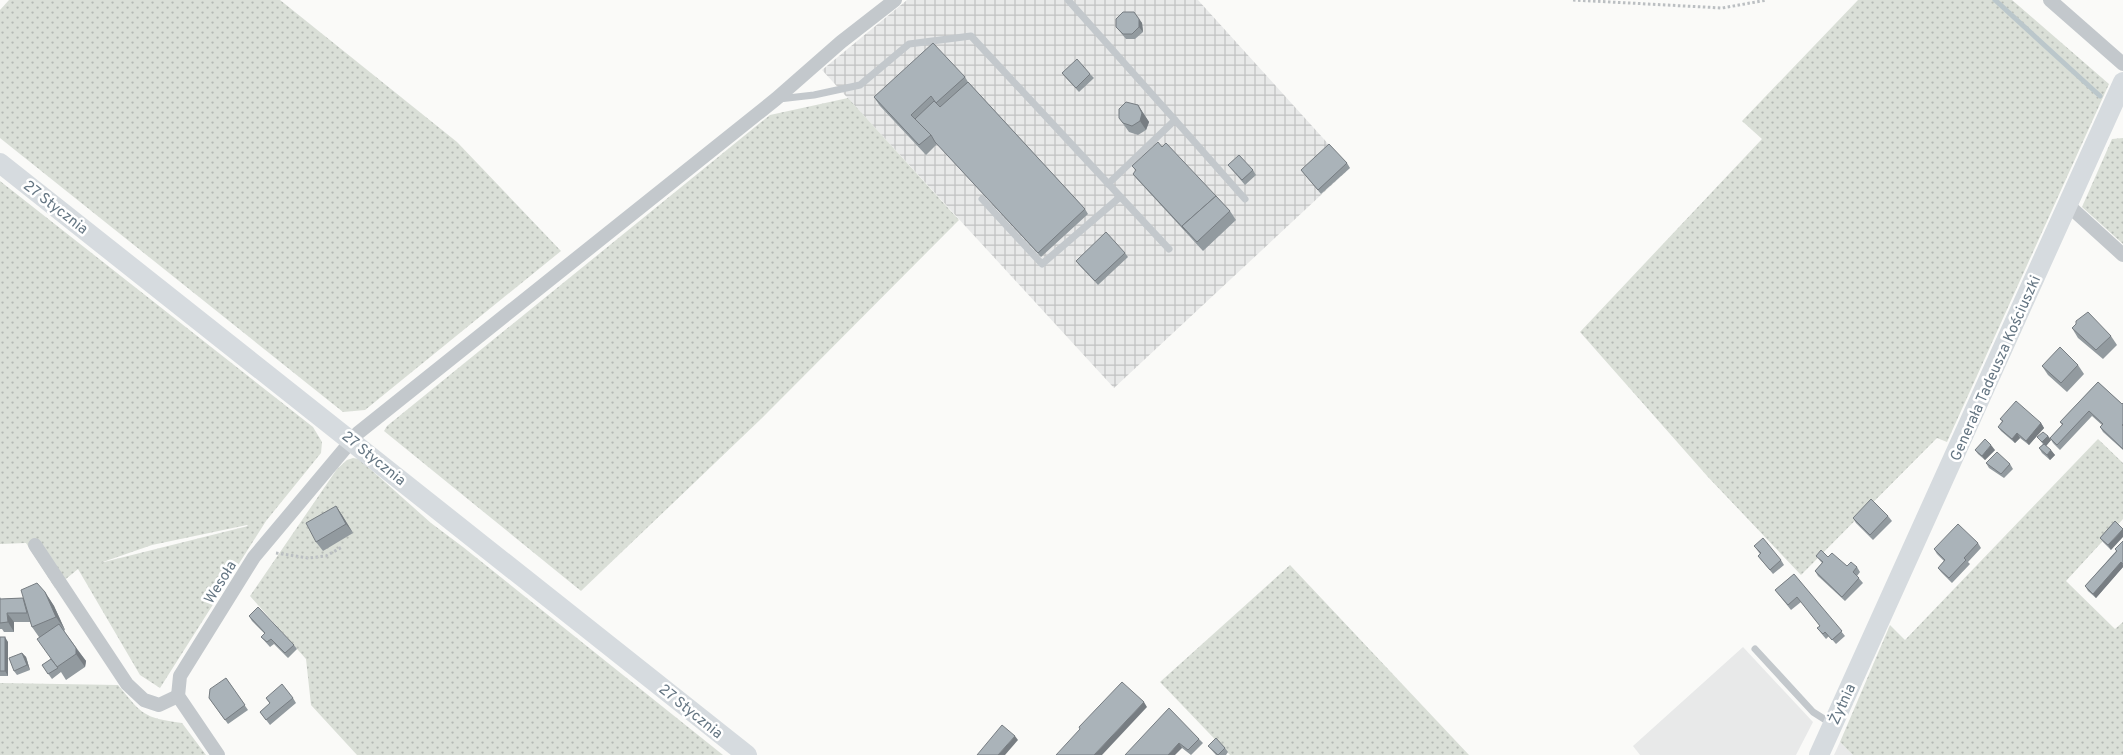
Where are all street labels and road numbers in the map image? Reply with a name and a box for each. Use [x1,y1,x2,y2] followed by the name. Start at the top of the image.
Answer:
[19,177,91,239] street label: 27 Stycznia
[1947,273,2046,464] street label: Generała Tadeusza Kościuszki
[337,428,409,491] street label: 27 Stycznia
[201,558,242,608] street label: Wesoła
[654,681,726,744] street label: 27 Stycznia
[1825,681,1861,728] street label: Żytnia

